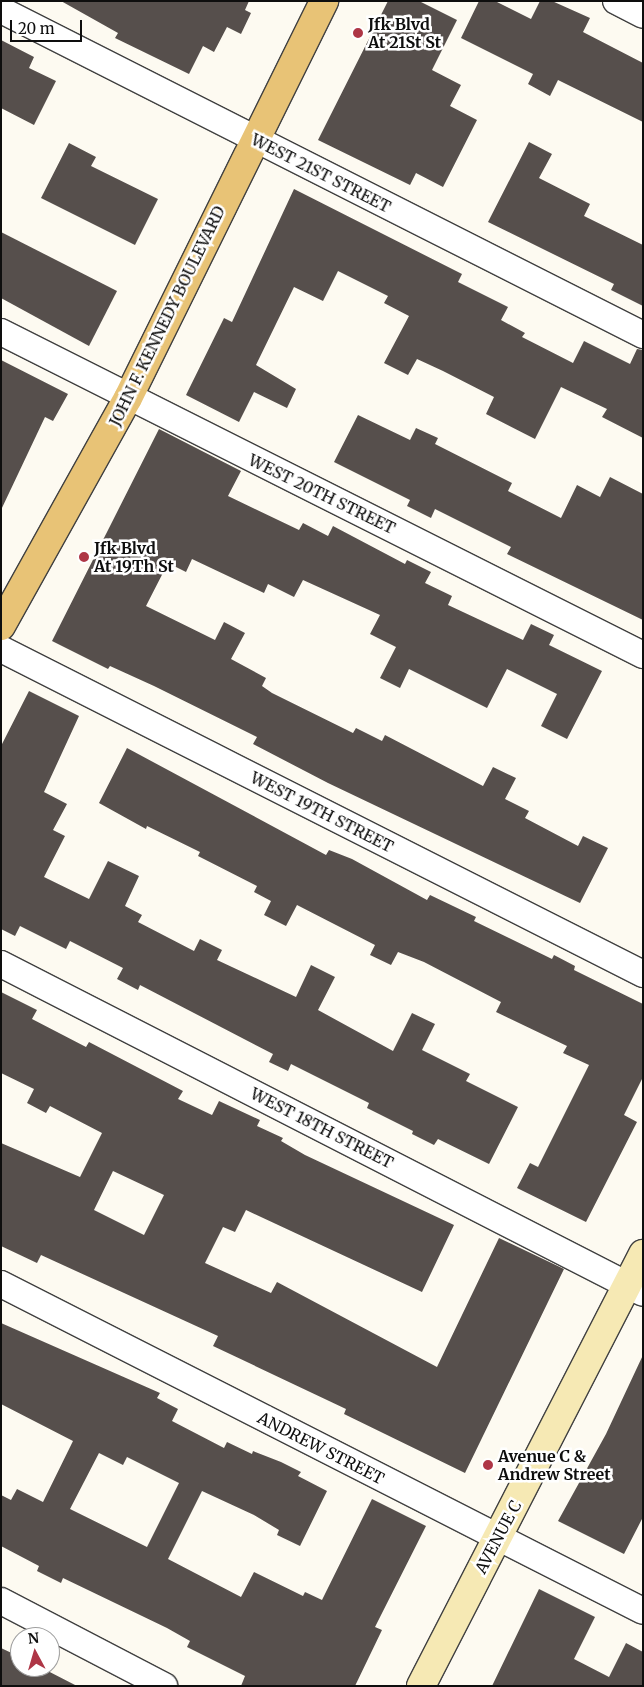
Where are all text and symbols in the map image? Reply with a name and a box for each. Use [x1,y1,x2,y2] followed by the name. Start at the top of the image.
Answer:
[12,10,85,42] scale bar
[368,14,441,52] place label: Jfk Blvd At 21St St
[18,19,55,38] text: 20 m
[352,27,364,39] marker: Jfk Blvd At 21St St
[248,130,394,216] street label: WEST 21ST STREET
[105,203,229,429] street label: JOHN F. KENNEDY BOULEVARD
[245,450,399,538] street label: WEST 20TH STREET
[94,538,174,576] place label: Jfk Blvd At 19Th St
[78,551,90,563] marker: Jfk Blvd At 19Th St
[247,768,397,856] street label: WEST 19TH STREET
[247,1084,397,1172] street label: WEST 18TH STREET
[254,1408,388,1488] street label: ANDREW STREET
[498,1446,611,1484] place label: Avenue C & Andrew Street
[482,1459,494,1471] marker: Avenue C & Andrew Street
[471,1497,525,1577] street label: AVENUE C
[10,1627,60,1677] north arrow
[27,1629,40,1648] text: N

